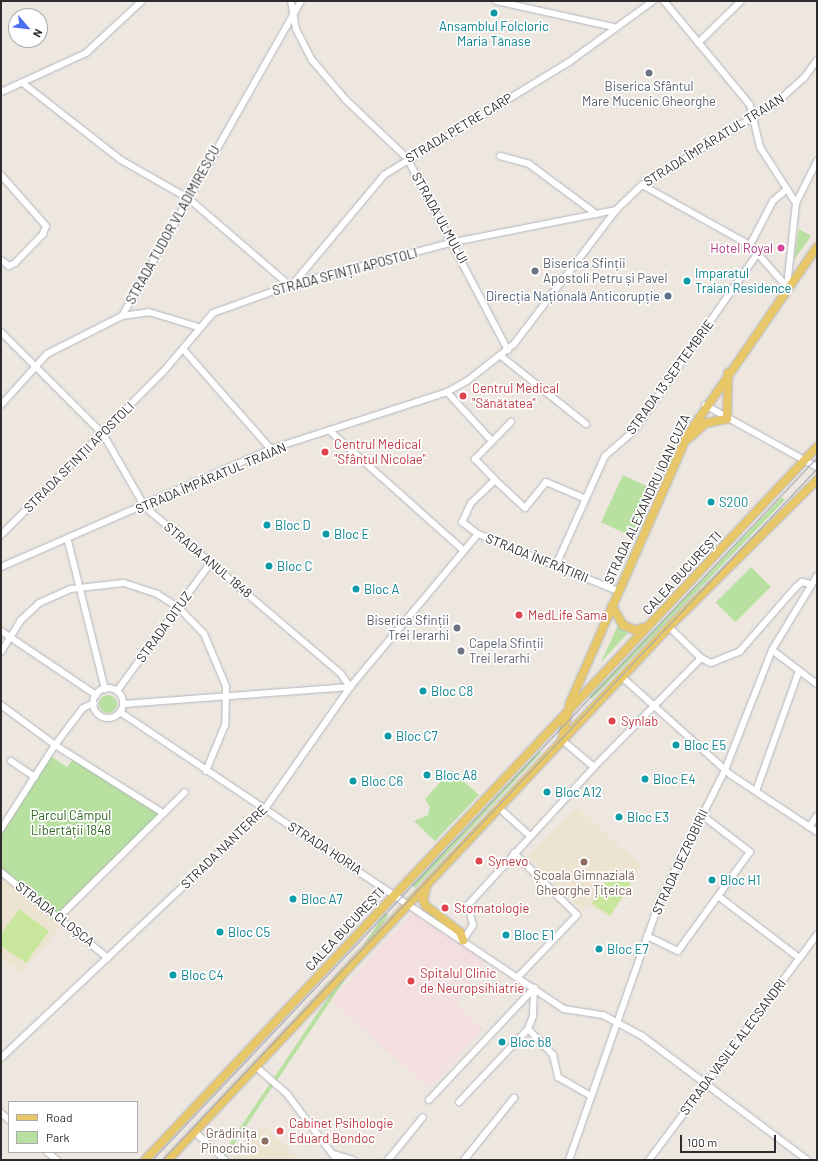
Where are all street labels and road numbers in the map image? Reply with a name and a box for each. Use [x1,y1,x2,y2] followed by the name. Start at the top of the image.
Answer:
[403,90,515,166] street label: STRADA PETRE CARP
[641,90,787,190] street label: STRADA ÎMPĂRATUL TRAIAN
[123,143,223,307] street label: STRADA TUDOR VLADIMIRESCU
[408,170,472,266] street label: STRADA ULMULUI
[271,245,419,299] street label: STRADA SFINȚII APOSTOLI
[623,317,717,437] street label: STRADA 13 SEPTEMBRIE
[21,399,137,515] street label: STRADA SFINȚII APOSTOLI
[601,412,693,586] street label: STRADA ALEXANDRU IOAN CUZA
[133,439,289,517] street label: STRADA ÎMPĂRATUL TRAIAN
[161,519,255,601] street label: STRADA ANUL 1848
[639,528,725,618] street label: CALEA BUCUREȘTI
[483,530,591,586] street label: STRADA ÎNFRĂȚIRII
[133,589,195,665] street label: STRADA OITUZ
[178,802,270,892] street label: STRADA NANTERRE
[649,807,711,917] street label: STRADA DEZROBIRII
[285,818,365,878] street label: STRADA HORIA
[12,878,98,950] street label: STRADA CLOȘCA
[302,884,388,974] street label: CALEA BUCUREȘTI
[677,976,789,1118] street label: STRADA VASILE ALECSANDRI

